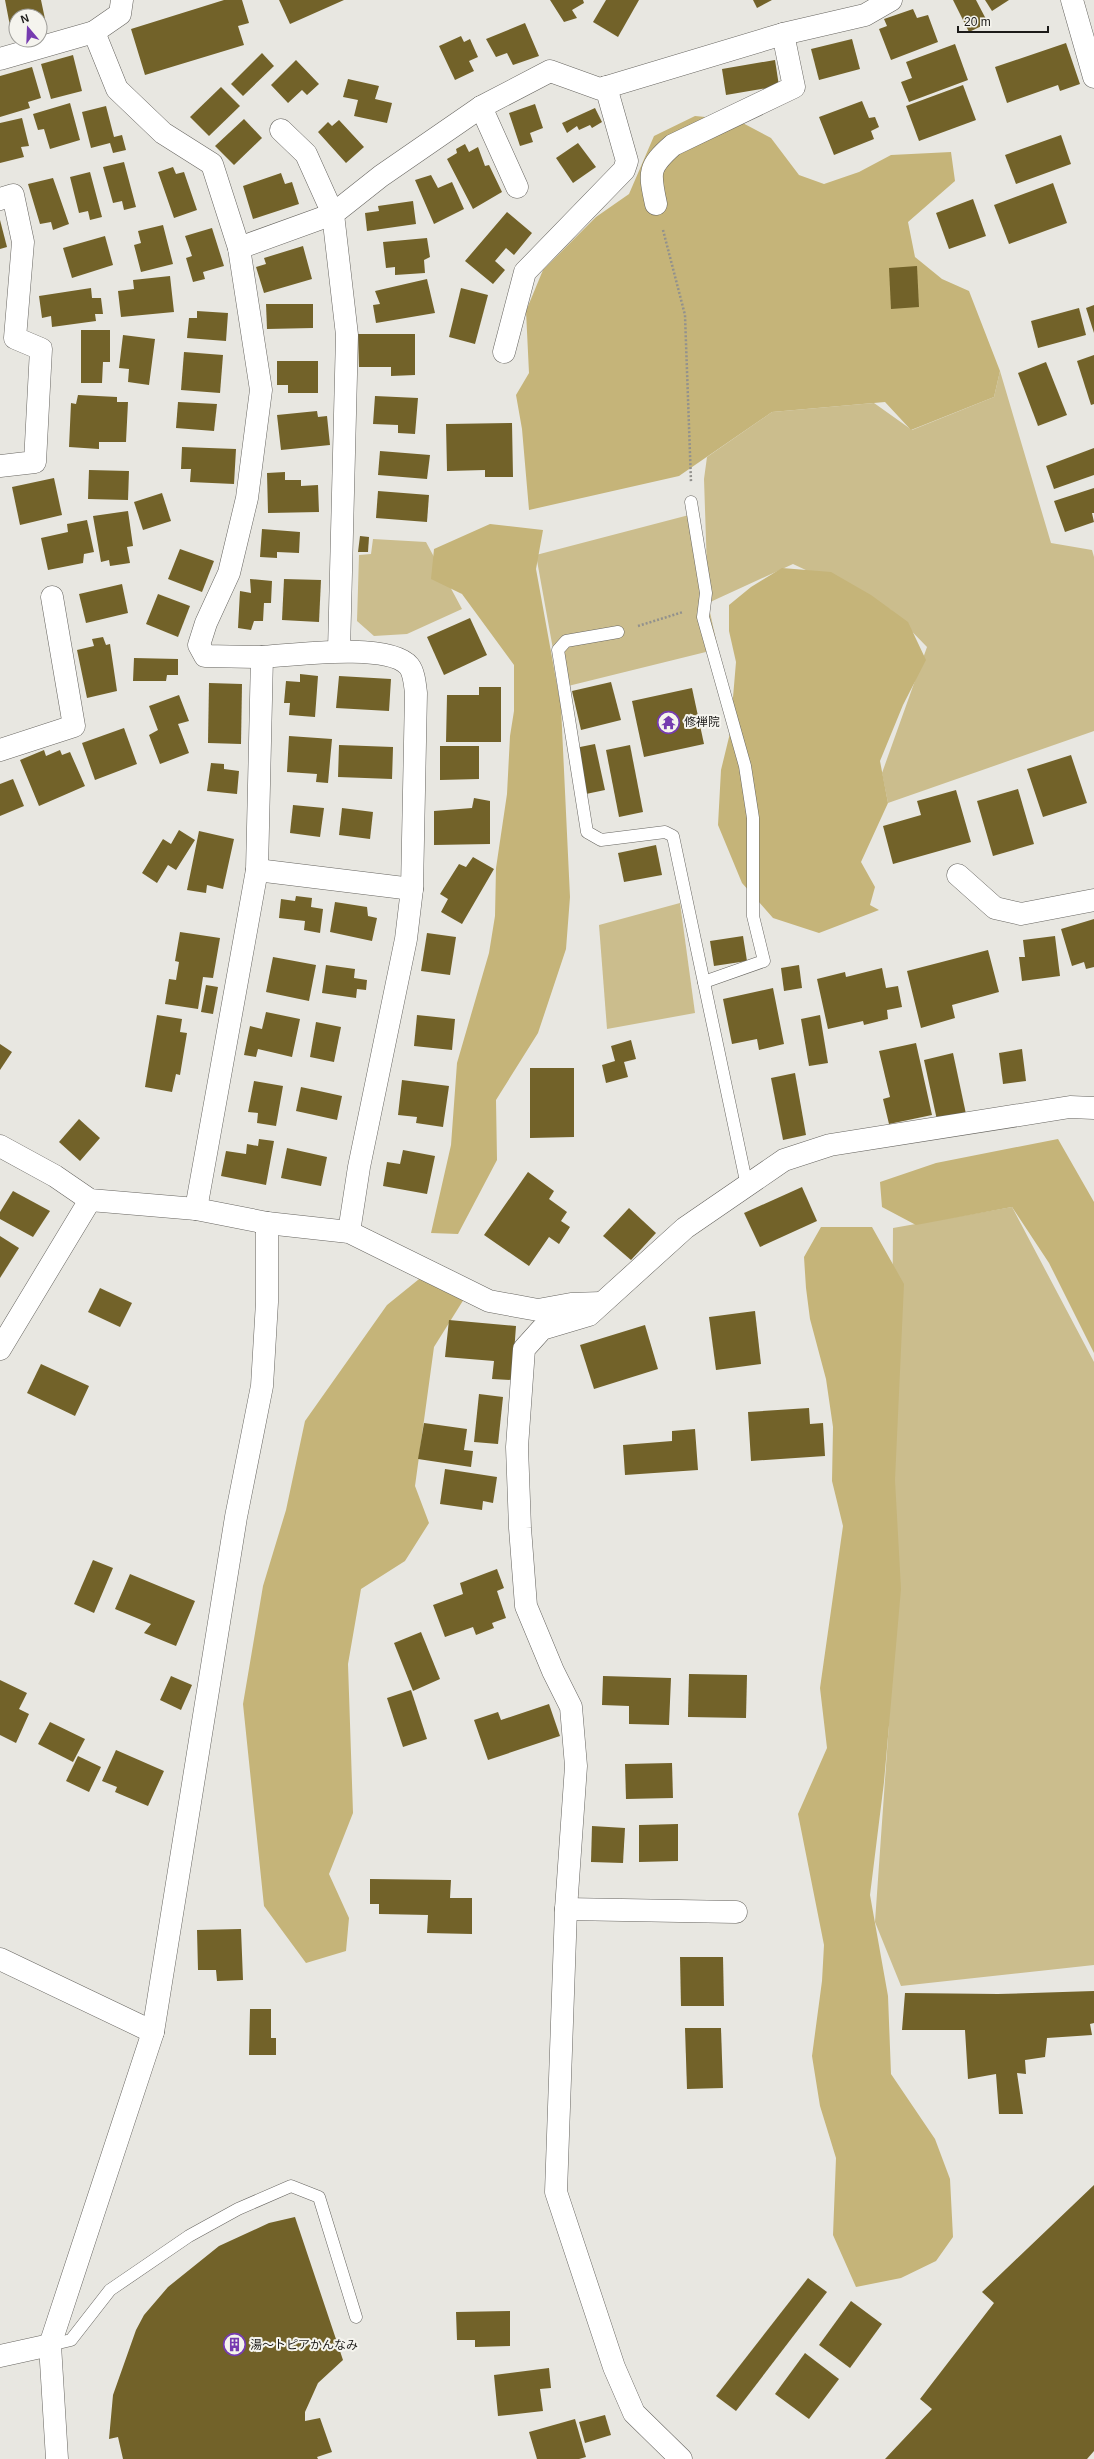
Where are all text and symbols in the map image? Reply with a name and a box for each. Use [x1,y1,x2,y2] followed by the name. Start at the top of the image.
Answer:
[8,8,48,48] north arrow
[958,8,1048,34] scale bar
[19,12,31,26] text: N
[964,15,991,29] text: 20 m
[655,709,681,735] temple icon: 修禅院
[684,715,720,729] place label: 修禅院
[221,2332,247,2358] building icon: 湯～トピアかんなみ
[250,2338,358,2352] place label: 湯～トピアかんなみ

